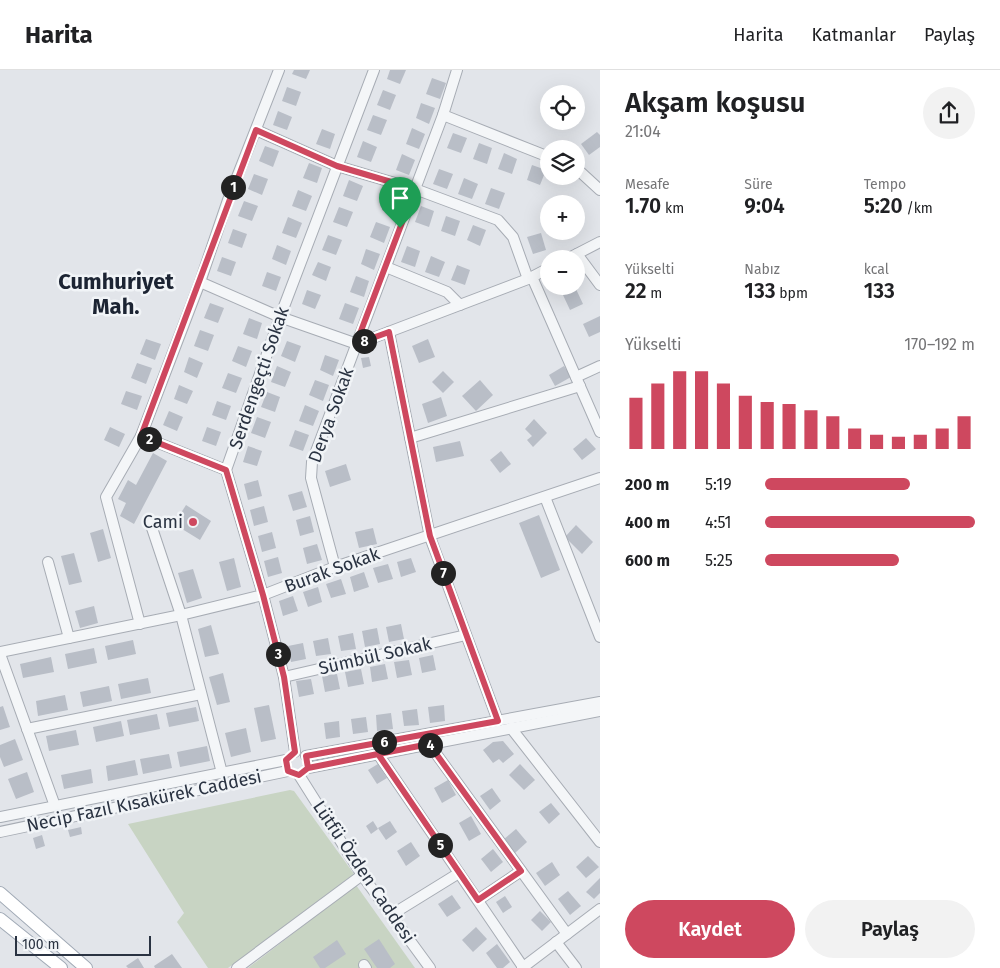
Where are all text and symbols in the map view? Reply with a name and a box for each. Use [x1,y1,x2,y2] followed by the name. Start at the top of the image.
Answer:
[25,21,93,49] text: Harita
[733,24,783,46] text: Harita
[811,24,896,46] text: Katmanlar
[924,24,975,46] text: Paylaş
[540,85,585,295] map controls
[540,85,585,130] button: locate
[625,86,806,119] text: Akşam koşusu
[923,87,975,139] button: share
[625,122,661,141] text: 21:04
[540,140,585,185] button: layers
[220,174,246,200] pin: 1
[625,176,670,193] text: Mesafe
[744,176,773,193] text: Süre
[864,176,906,193] text: Tempo
[379,177,421,228] pin
[230,179,237,196] text: 1
[386,184,414,212] icon: arrive
[625,193,661,219] text: 1.70
[744,193,785,219] text: 9:04
[864,193,903,219] text: 5:20
[540,195,585,240] button: +
[661,200,684,217] text: km
[903,200,933,217] text: /km
[540,250,585,295] button: −
[625,261,675,278] text: Yükselti
[744,261,780,278] text: Nabız
[864,261,889,278] text: kcal
[58,268,174,320] district label: Cumhuriyet Mah.
[625,278,647,304] text: 22
[744,278,776,304] text: 133
[864,278,895,304] text: 133
[647,285,662,302] text: m
[776,285,808,302] text: bpm
[224,303,294,452] street label: Serdengeçti Sokak
[352,328,376,354] pin: 8
[360,333,369,350] text: 8
[625,335,682,354] text: Yükselti
[904,335,975,354] text: 170–192 m
[304,364,359,466] street label: Derya Sokak
[136,426,162,452] pin: 2
[146,431,153,448] text: 2
[625,475,669,494] text: 200 m
[705,475,732,494] text: 5:19
[143,511,183,533] place label: Cami
[625,513,670,532] text: 400 m
[705,513,732,532] text: 4:51
[187,516,199,528] marker: Cami
[281,542,383,597] street label: Burak Sokak
[625,551,670,570] text: 600 m
[705,551,733,570] text: 5:25
[430,560,456,586] pin: 7
[440,565,447,582] text: 7
[316,632,434,680] street label: Sümbül Sokak
[266,642,290,666] pin: 3
[275,646,282,663] text: 3
[372,730,396,754] pin: 6
[418,732,442,758] pin: 4
[381,734,388,751] text: 6
[427,737,434,754] text: 4
[24,765,264,837] street label: Necip Fazıl Kısakürek Caddesi
[308,796,420,948] street label: Lütfü Özden Caddesi
[428,832,452,858] pin: 5
[437,837,444,854] text: 5
[625,900,795,958] button: Kaydet
[805,900,975,958] button: Paylaş
[15,933,151,956] scale bar
[22,936,59,953] text: 100 m

